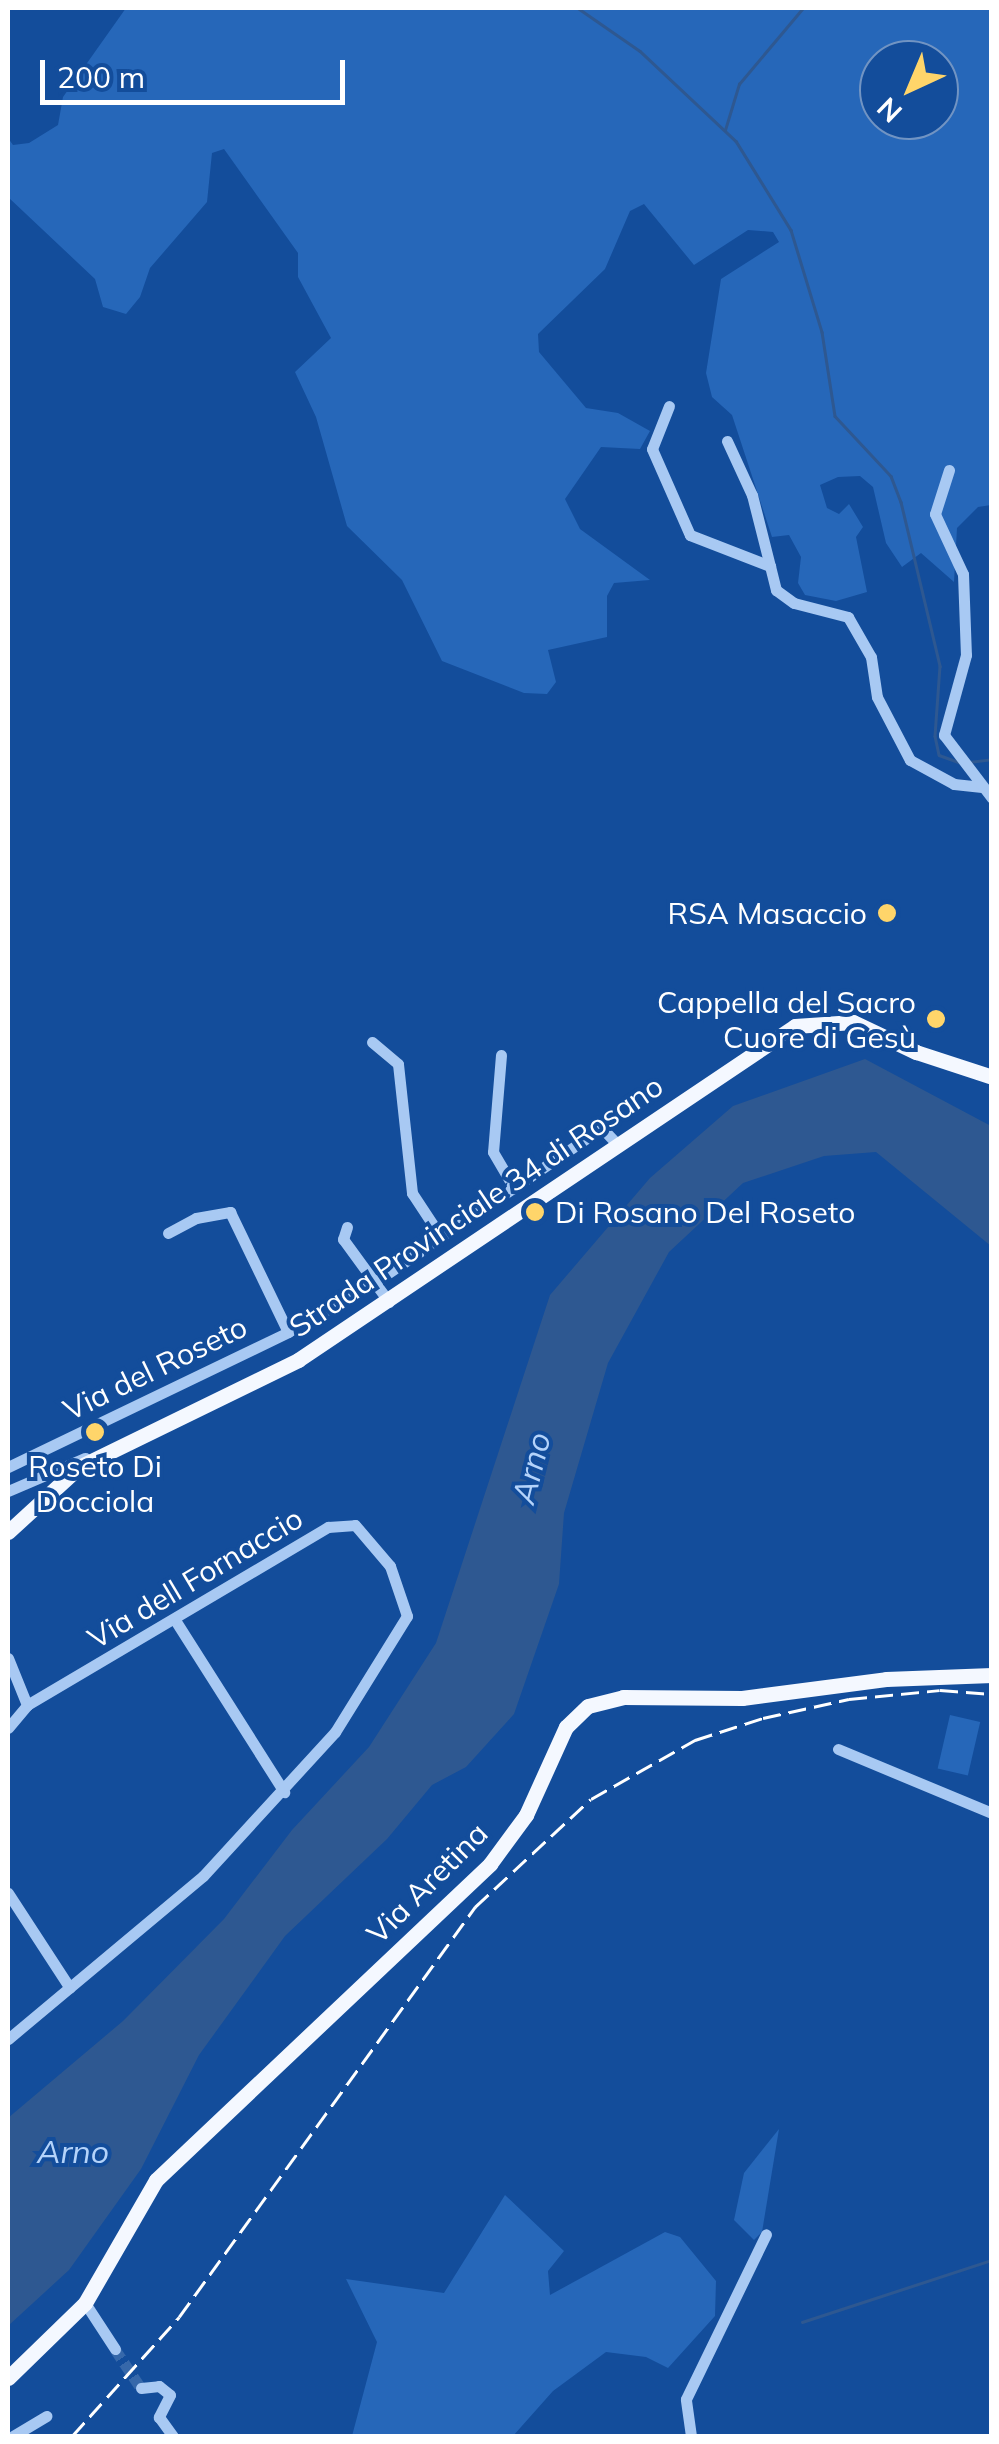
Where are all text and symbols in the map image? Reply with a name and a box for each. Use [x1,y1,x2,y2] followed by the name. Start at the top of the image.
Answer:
[45,40,350,102] scale bar
[859,40,959,140] north arrow
[57,58,145,96] text: 200 m
[869,91,909,130] text: N
[667,895,867,931] place label: RSA Masaccio
[876,902,898,924] marker: RSA Masaccio
[657,984,916,1054] place label: Cappella del Sacro Cuore di Gesù
[925,1008,947,1030] marker: Cappella del Sacro Cuore di Gesù
[283,1067,669,1345] street label: Strada Provinciale 34 di Rosano
[555,1194,855,1230] place label: Di Rosano Del Roseto
[524,1201,546,1223] marker: Di Rosano Del Roseto
[57,1308,253,1428] street label: Via del Roseto
[84,1421,106,1443] marker: Roseto Di Docciola
[504,1428,558,1508] water label: Arno
[28,1448,162,1518] place label: Roseto Di Docciola
[81,1500,309,1656] street label: Via dell Fornaccio
[359,1815,495,1951] street label: Via Aretina
[37,2132,109,2170] water label: Arno

